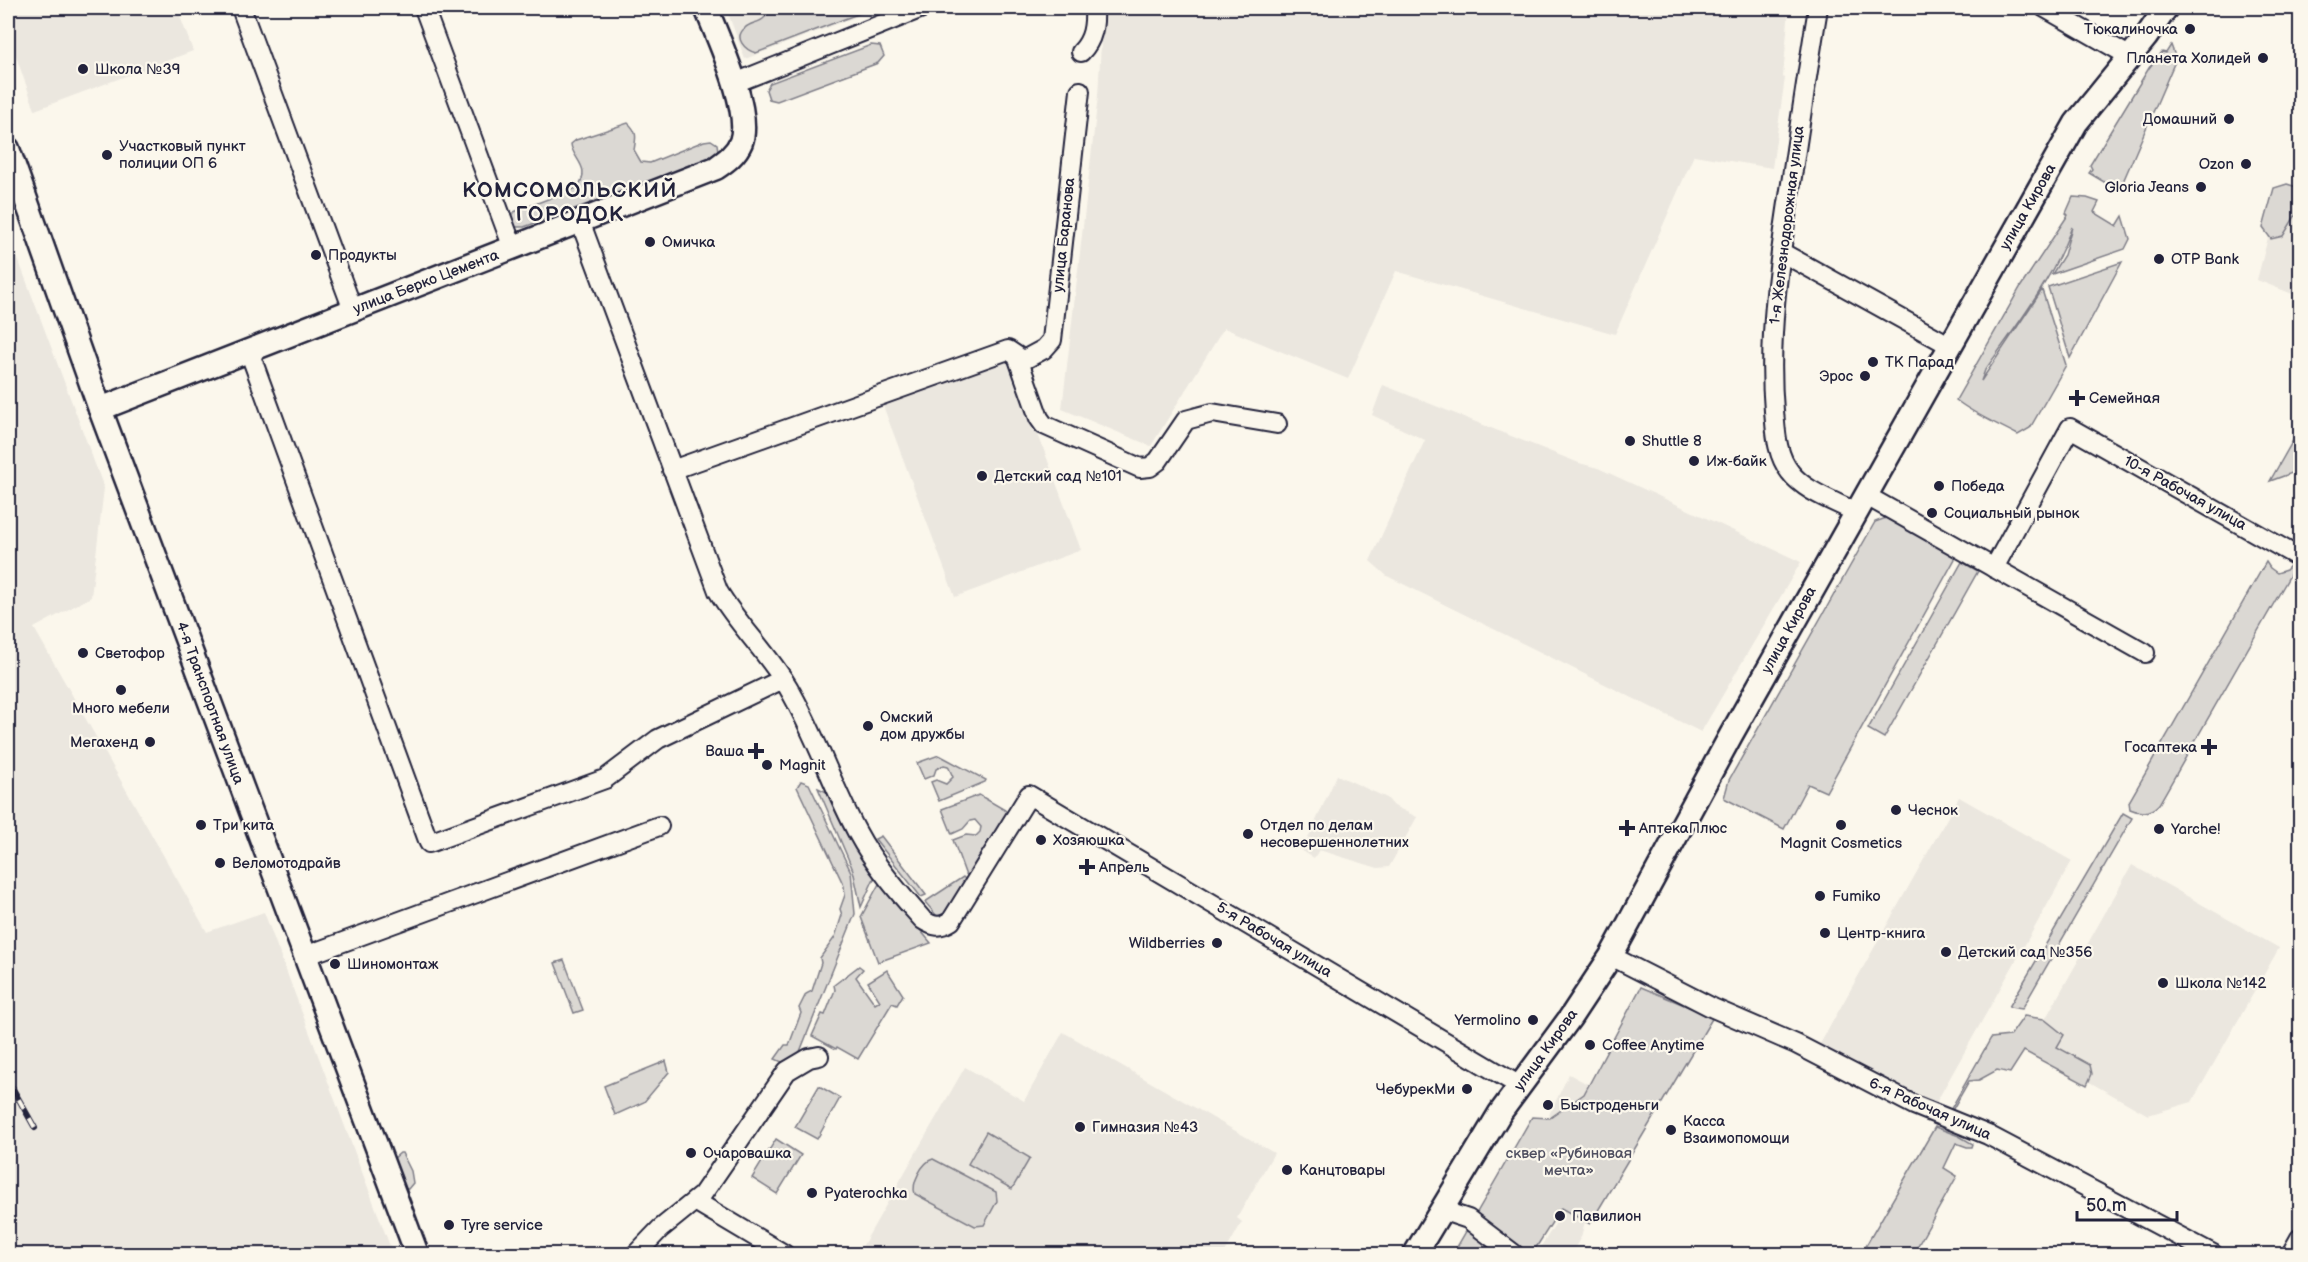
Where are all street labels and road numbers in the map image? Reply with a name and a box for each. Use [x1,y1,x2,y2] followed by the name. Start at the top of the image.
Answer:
[1765,125,1809,325] street label: 1-я Железнодорожная улица
[1996,160,2060,254] street label: улица Кирова
[1049,177,1079,293] street label: улица Баранова
[350,245,502,319] street label: улица Берко Цемента
[2120,451,2250,535] street label: 10-я Рабочая улица
[1757,583,1821,677] street label: улица Кирова
[172,619,248,787] street label: 4-я Транспортная улица
[1213,898,1335,982] street label: 5-я Рабочая улица
[1510,1005,1582,1095] street label: улица Кирова
[1866,1073,1994,1145] street label: 6-я Рабочая улица

